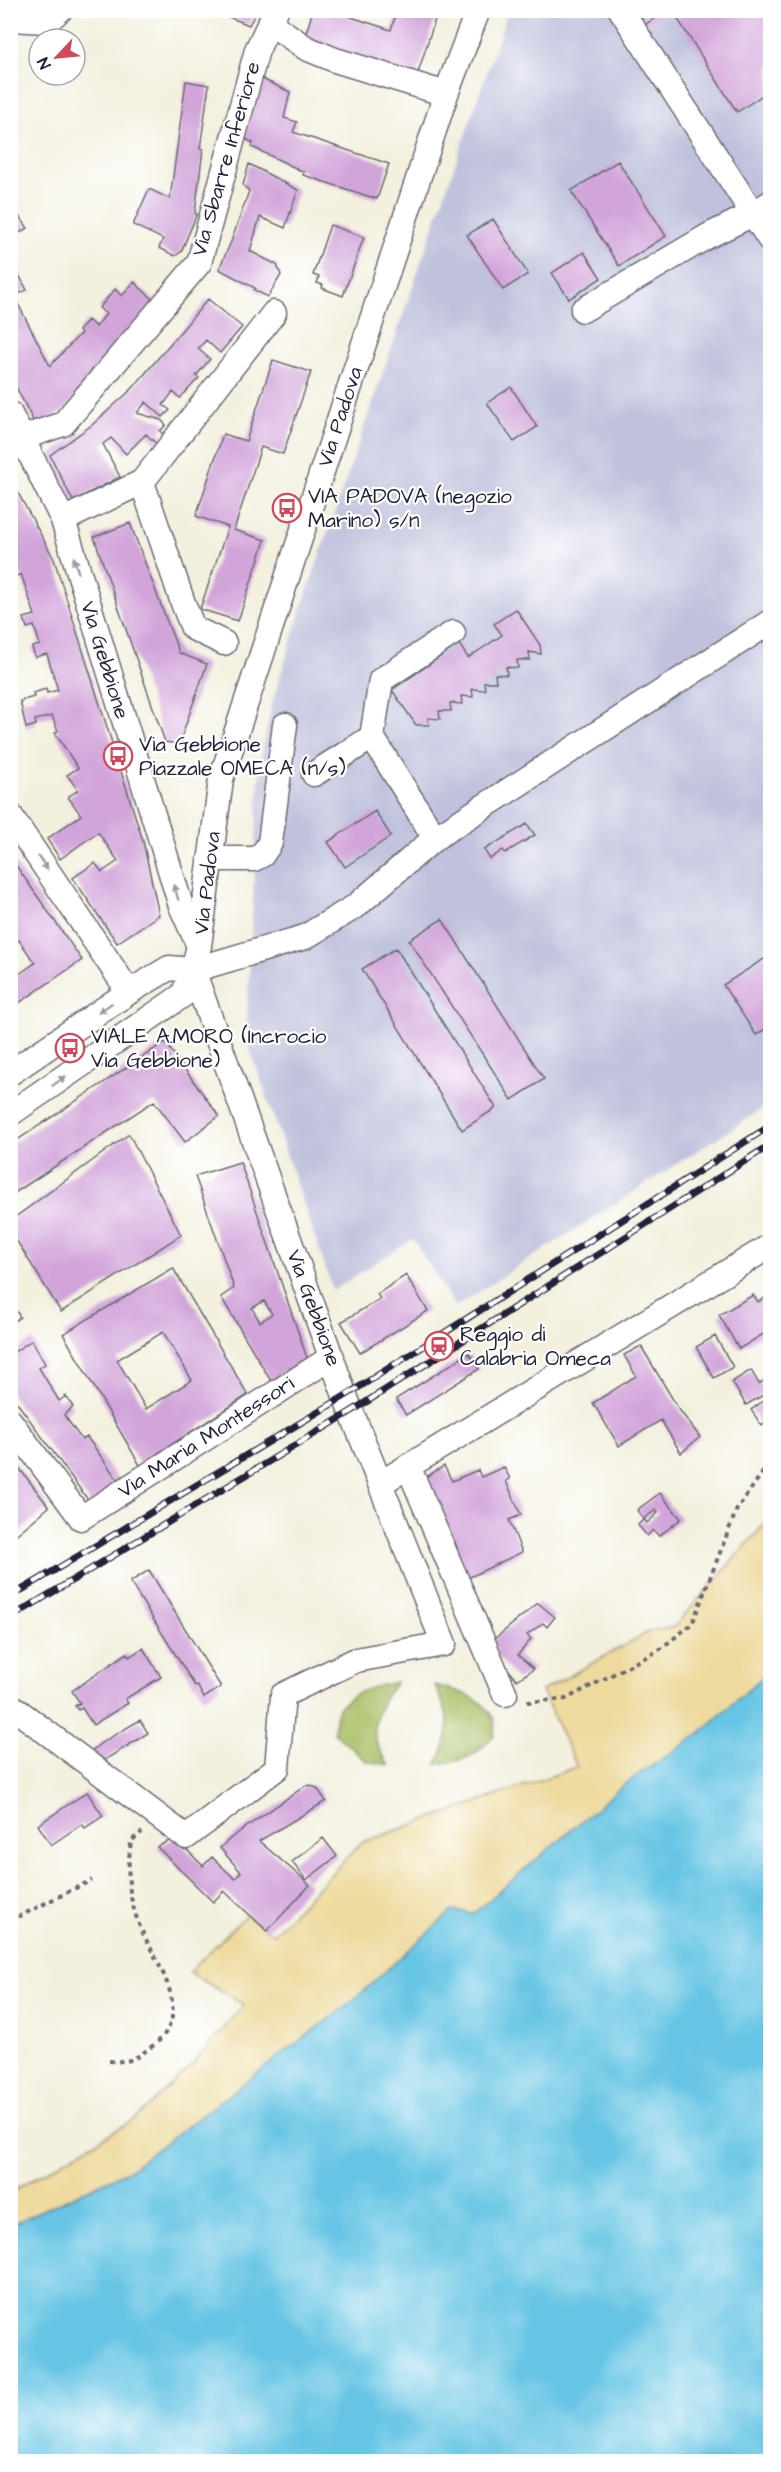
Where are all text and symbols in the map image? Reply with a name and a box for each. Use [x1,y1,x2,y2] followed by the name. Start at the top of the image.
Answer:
[27,27,87,87] north arrow
[32,54,57,72] text: N
[184,58,268,260] street label: Via Sbarre Inferiore
[310,363,370,471] street label: Via Padova
[308,482,512,535] place label: VIA PADOVA (negozio Marino) s/n
[271,492,303,524] bus stop icon: VIA PADOVA (negozio Marino) s/n
[71,556,80,574] one-way arrow
[73,598,137,722] street label: Via Gebbione
[139,730,346,783] place label: Via Gebbione Piazzale OMECA (n/s)
[102,740,134,772] bus stop icon: Via Gebbione Piazzale OMECA (n/s)
[186,829,228,936] street label: Via Padova
[37,855,49,871] one-way arrow
[171,883,180,901] one-way arrow
[97,1002,113,1014] one-way arrow
[91,1022,327,1075] place label: VIALE A.MORO (Incrocio Via Gebbione)
[54,1032,86,1064] bus stop icon: VIALE A.MORO (Incrocio Via Gebbione)
[50,1075,66,1087] one-way arrow
[280,1246,348,1370] street label: Via Gebbione
[460,1320,611,1373] place label: Reggio di Calabria Omeca
[423,1330,455,1362] station icon: Reggio di Calabria Omeca
[112,1369,300,1505] street label: Via Maria Montessori

